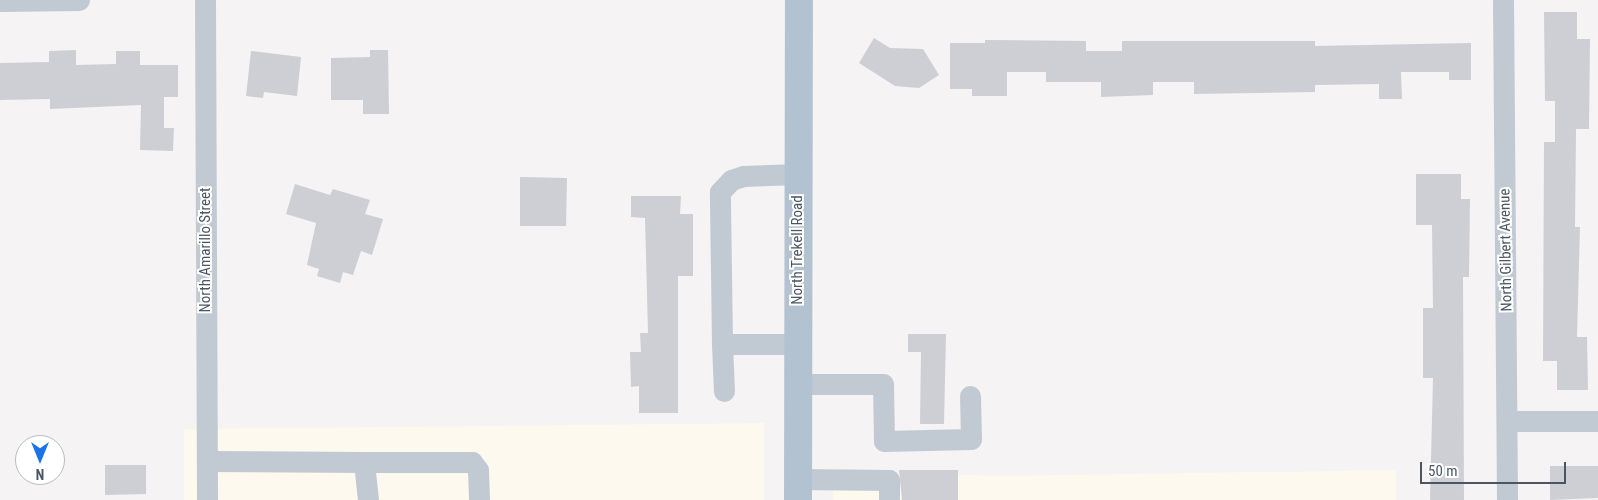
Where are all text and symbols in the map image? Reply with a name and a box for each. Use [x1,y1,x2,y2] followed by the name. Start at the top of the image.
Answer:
[197,187,215,313] street label: North Amarillo Street
[1496,188,1516,312] street label: North Gilbert Avenue
[789,195,807,305] street label: North Trekell Road
[15,435,65,485] north arrow
[1423,452,1569,484] scale bar
[1428,462,1458,480] text: 50 m
[36,466,44,482] text: N

